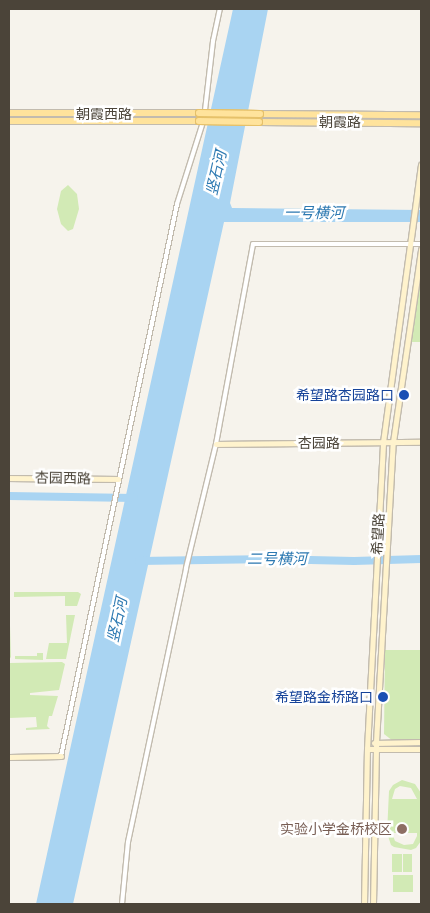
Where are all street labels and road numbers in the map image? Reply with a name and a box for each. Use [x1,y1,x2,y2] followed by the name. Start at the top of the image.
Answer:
[76,106,132,122] street label: 朝霞西路
[319,114,361,130] street label: 朝霞路
[298,435,340,451] street label: 杏园路
[35,469,91,487] street label: 杏园西路
[369,513,387,555] street label: 希望路

